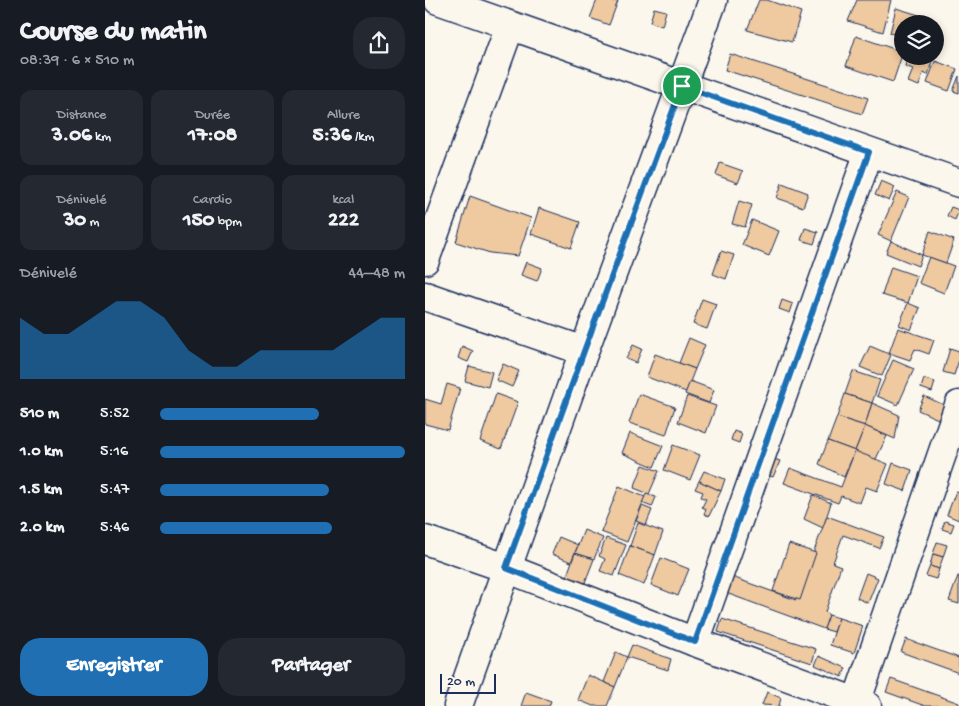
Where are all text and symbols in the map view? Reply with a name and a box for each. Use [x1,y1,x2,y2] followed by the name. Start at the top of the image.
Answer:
[894,15,944,65] map controls
[894,15,944,65] button: layers
[20,16,207,49] text: Course du matin
[353,17,405,69] button: share
[20,52,134,71] text: 08:39 · 6 × 510 m
[661,65,703,107] pin
[668,72,696,100] icon: arrive
[57,107,106,124] text: Distance
[195,107,230,124] text: Durée
[327,107,360,124] text: Allure
[52,124,92,149] text: 3.06
[188,124,237,149] text: 17:08
[312,124,352,149] text: 5:36
[92,129,111,146] text: km
[352,129,375,146] text: /km
[57,192,106,209] text: Dénivelé
[193,192,232,209] text: Cardio
[333,192,354,209] text: kcal
[63,209,86,234] text: 30
[183,209,214,234] text: 150
[328,209,359,234] text: 222
[86,214,100,231] text: m
[214,214,242,231] text: bpm
[20,265,77,284] text: Dénivelé
[349,265,405,284] text: 44–48 m
[20,405,59,424] text: 510 m
[100,405,130,424] text: 5:52
[20,443,63,462] text: 1.0 km
[100,443,128,462] text: 5:16
[20,481,62,500] text: 1.5 km
[100,481,129,500] text: 5:47
[20,519,64,538] text: 2.0 km
[100,519,129,538] text: 5:46
[20,638,208,696] button: Enregistrer
[218,638,405,696] button: Partager
[440,671,496,694] scale bar
[447,674,475,691] text: 20 m

